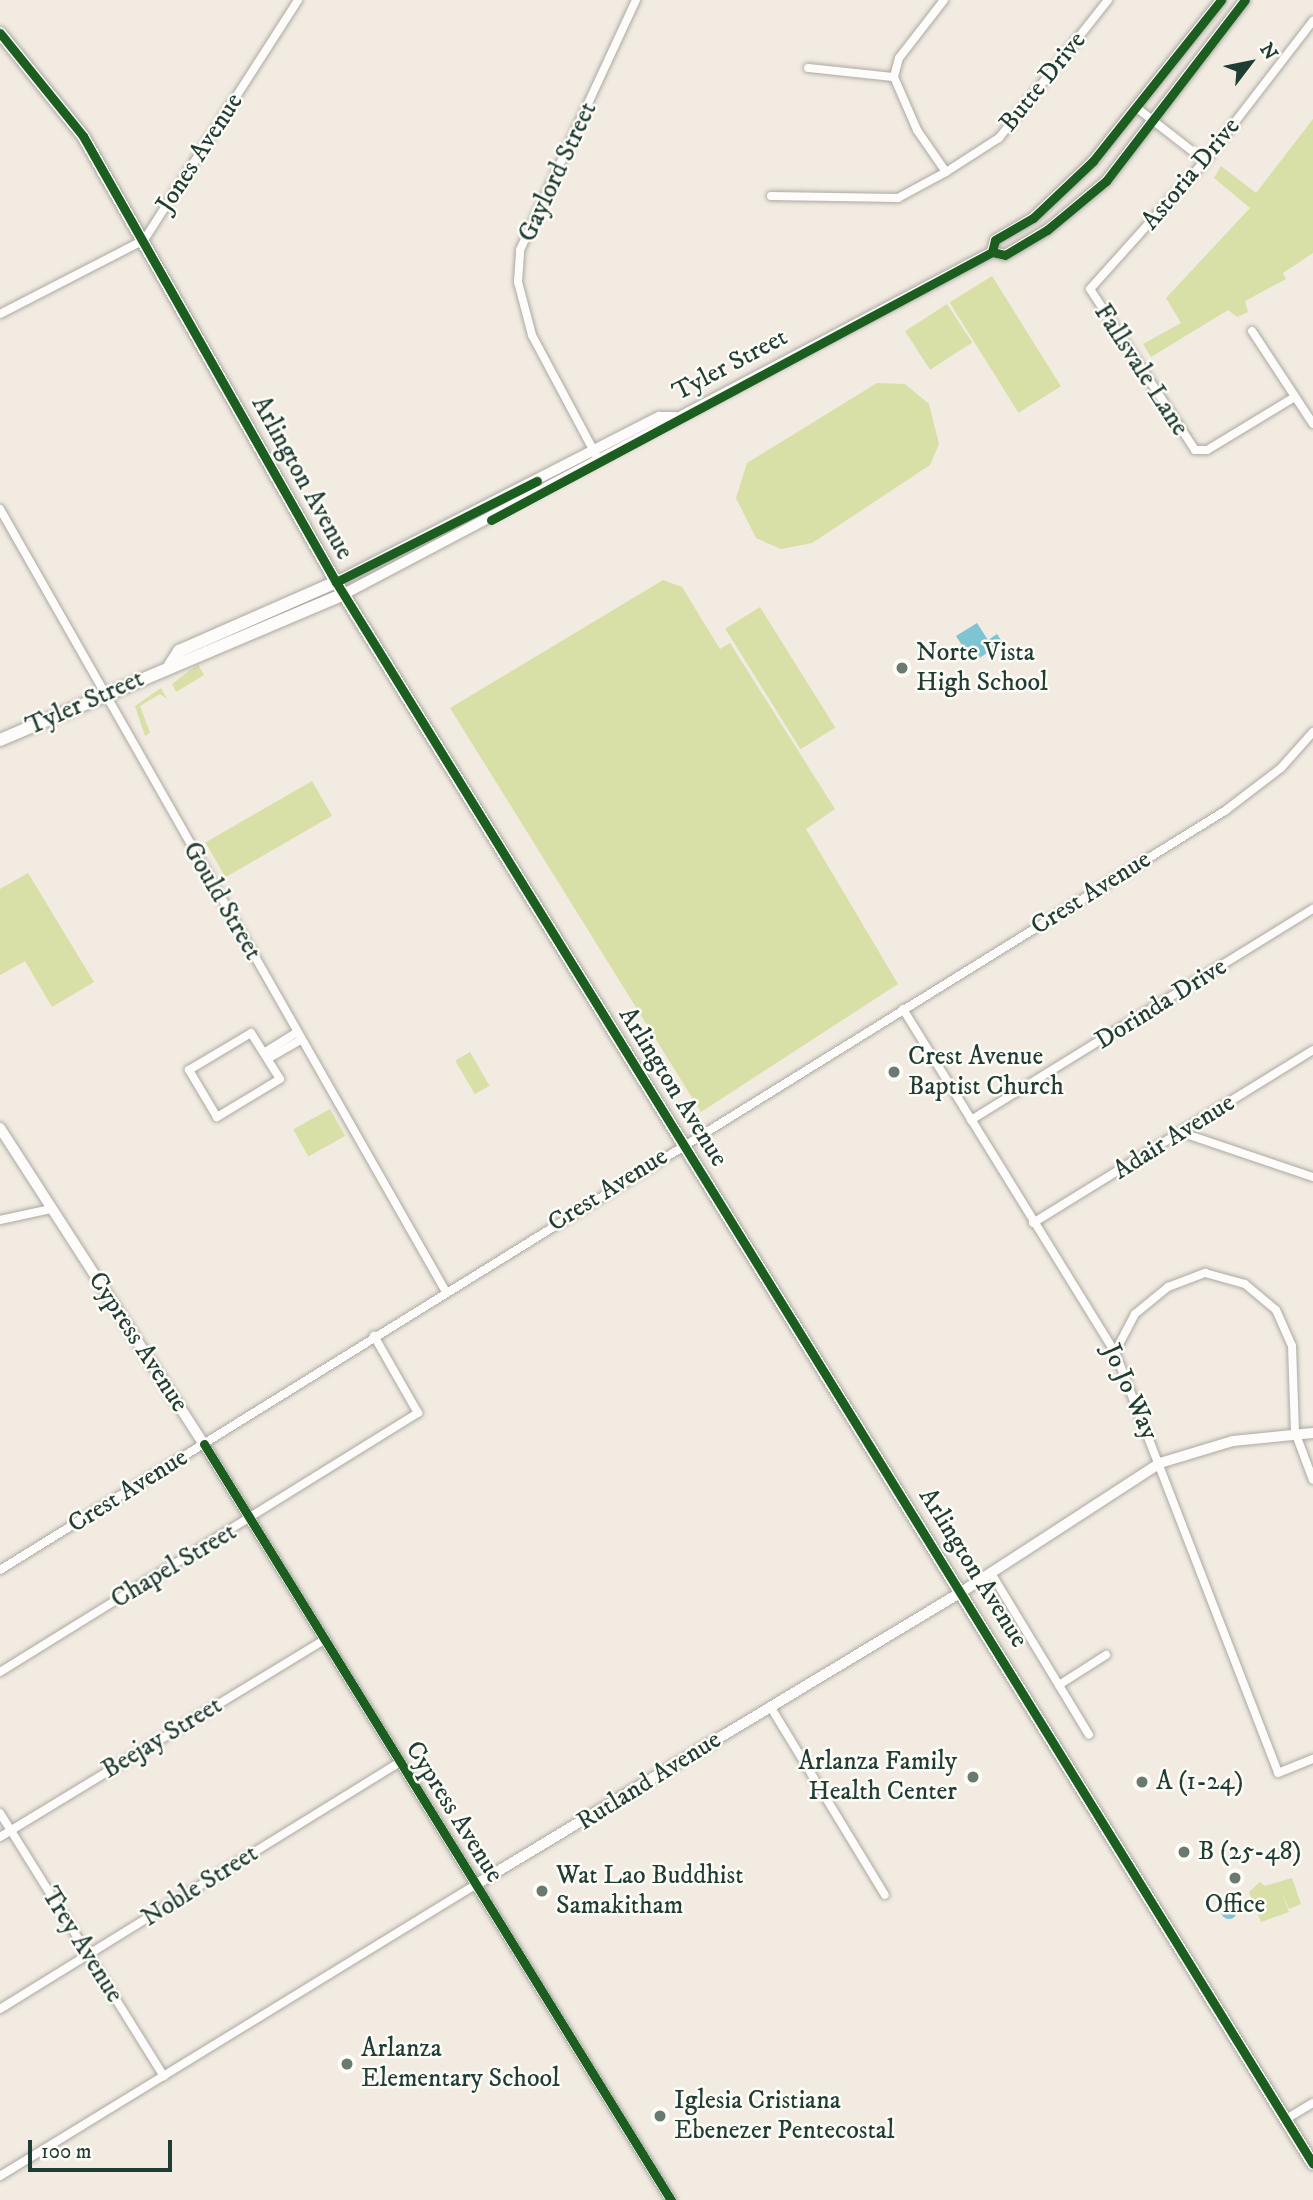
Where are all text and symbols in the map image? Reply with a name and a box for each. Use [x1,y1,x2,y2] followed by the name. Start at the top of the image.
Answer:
[993,26,1093,138] street label: Butte Drive
[1215,28,1285,98] north arrow
[1254,39,1282,64] text: N
[150,87,250,219] street label: Jones Avenue
[512,97,604,247] street label: Gaylord Street
[1135,111,1247,237] street label: Astoria Drive
[1087,298,1195,442] street label: Fallsvale Lane
[667,322,793,408] street label: Tyler Street
[244,391,360,565] street label: Arlington Avenue
[916,637,1048,698] place label: Norte Vista High School
[894,660,910,676] marker: Norte Vista High School
[21,663,149,743] street label: Tyler Street
[176,836,268,966] street label: Gould Street
[1025,844,1157,942] street label: Crest Avenue
[1089,951,1233,1057] street label: Dorinda Drive
[612,1002,734,1172] street label: Arlington Avenue
[908,1041,1064,1102] place label: Crest Avenue Baptist Church
[886,1064,902,1080] marker: Crest Avenue Baptist Church
[1107,1087,1241,1187] street label: Adair Avenue
[542,1141,674,1239] street label: Crest Avenue
[81,1266,195,1418] street label: Cypress Avenue
[1095,1339,1165,1445] street label: Jo Jo Way
[62,1442,194,1540] street label: Crest Avenue
[912,1483,1034,1653] street label: Arlington Avenue
[106,1516,242,1616] street label: Chapel Street
[96,1690,228,1786] street label: Beejay Street
[571,1724,727,1838] street label: Rutland Avenue
[398,1736,510,1888] street label: Cypress Avenue
[798,1746,957,1808] place label: Arlanza Family Health Center
[1156,1766,1243,1798] place label: A (1-24)
[963,1767,983,1787] marker: Arlanza Family Health Center
[1134,1774,1150,1790] marker: A (1-24)
[1198,1836,1301,1868] place label: B (25-48)
[136,1838,264,1934] street label: Noble Street
[1176,1844,1192,1860] marker: B (25-48)
[556,1860,744,1922] place label: Wat Lao Buddhist Samakitham
[1227,1870,1243,1886] marker: Office
[34,1881,130,2009] street label: Trey Avenue
[534,1883,550,1899] marker: Wat Lao Buddhist Samakitham
[1205,1889,1265,1921] place label: Office
[361,2033,560,2094] place label: Arlanza Elementary School
[339,2056,355,2072] marker: Arlanza Elementary School
[674,2085,895,2146] place label: Iglesia Cristiana Ebenezer Pentecostal
[652,2108,668,2124] marker: Iglesia Cristiana Ebenezer Pentecostal
[32,2126,175,2170] scale bar
[41,2139,92,2165] text: 100 m

